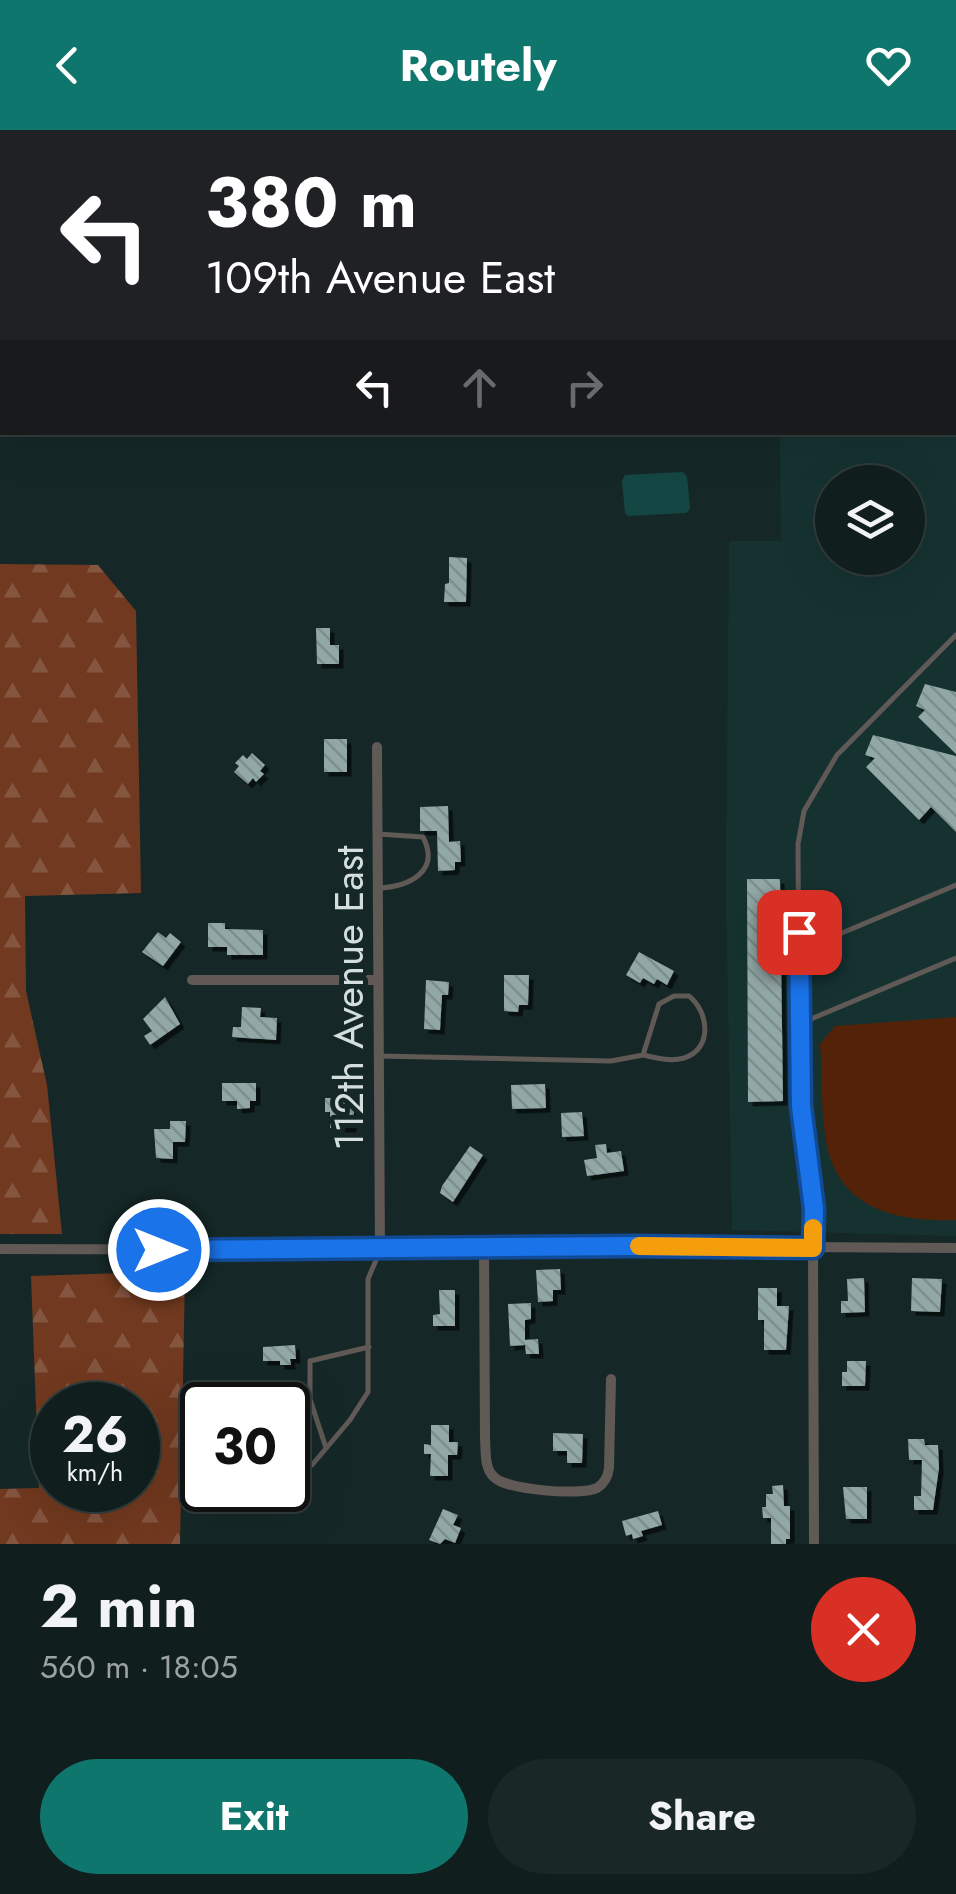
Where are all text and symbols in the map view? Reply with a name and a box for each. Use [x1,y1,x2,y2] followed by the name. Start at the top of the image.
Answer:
[399,33,557,98] text: Routely
[40,38,95,93] icon: back
[861,38,916,93] icon: heart
[205,152,417,253] text: 380 m
[40,170,170,300] icon: left
[205,245,555,310] text: 109th Avenue East
[347,360,402,415] icon: left
[452,360,507,415] icon: ahead
[557,360,612,415] icon: right
[815,465,925,575] map controls
[815,465,925,575] button: layers
[320,845,378,1150] street label: 112th Avenue East
[757,890,842,975] pin
[772,905,827,960] icon: arrive
[107,1198,211,1302] position arrow
[180,1382,310,1512] speed limit sign: 30
[62,1398,128,1471] text: 26
[67,1454,123,1490] text: km/h
[40,1563,198,1650] text: 2 min
[811,1577,916,1682] button: close
[40,1644,238,1690] text: 560 m · 18:05
[40,1759,468,1874] button: Exit
[488,1759,916,1874] button: Share

